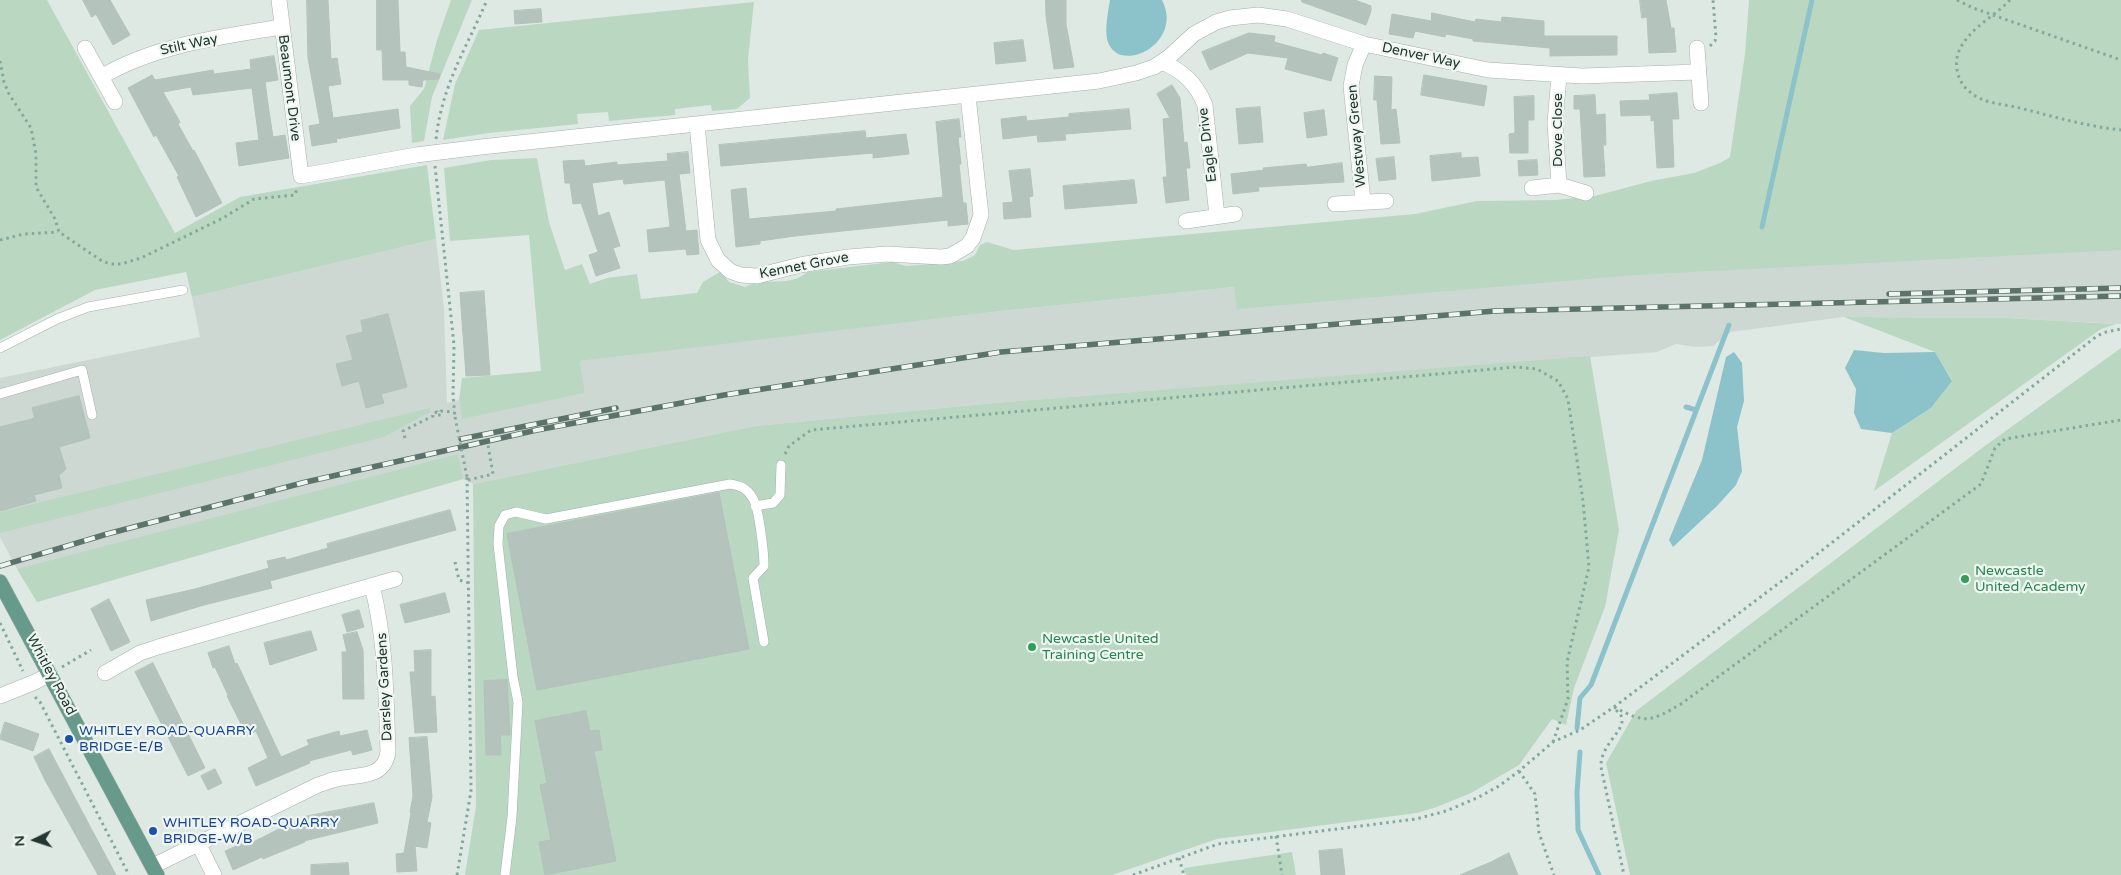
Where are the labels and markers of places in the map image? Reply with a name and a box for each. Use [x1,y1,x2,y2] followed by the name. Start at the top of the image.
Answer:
[1975,563,2086,596] place label: Newcastle United Academy
[1959,573,1971,585] marker: Newcastle United Academy
[1042,631,1159,664] place label: Newcastle United Training Centre
[1026,641,1038,653] marker: Newcastle United Training Centre
[79,723,255,756] place label: WHITLEY ROAD-QUARRY BRIDGE-E/B
[63,733,75,745] marker: WHITLEY ROAD-QUARRY BRIDGE-E/B
[163,815,339,848] place label: WHITLEY ROAD-QUARRY BRIDGE-W/B
[147,825,159,837] marker: WHITLEY ROAD-QUARRY BRIDGE-W/B

